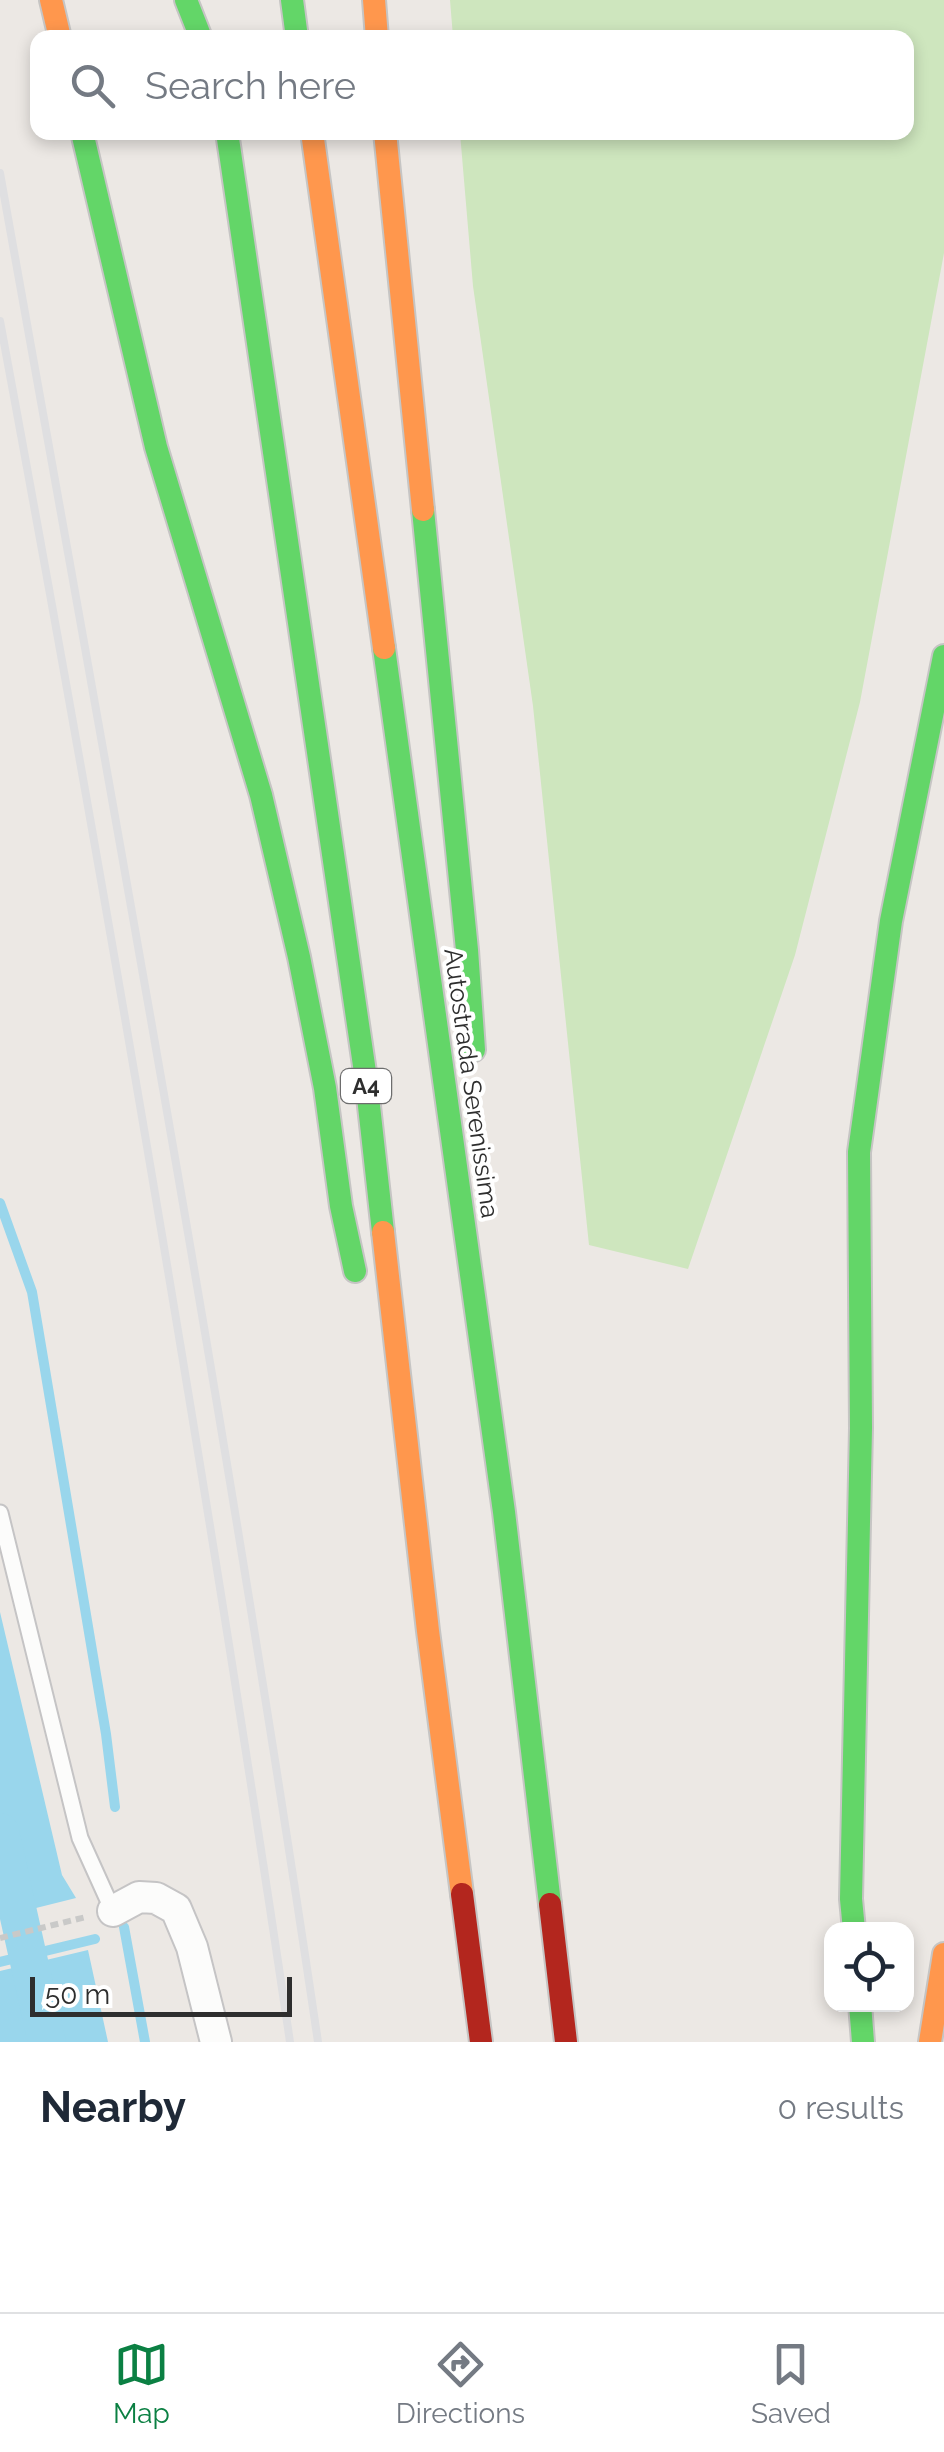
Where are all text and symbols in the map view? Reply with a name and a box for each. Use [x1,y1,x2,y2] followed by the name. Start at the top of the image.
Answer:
[30,30,914,140] search box
[65,58,120,113] icon: search
[145,63,356,108] text: Search here
[438,946,506,1220] street label: Autostrada Serenissima
[341,1069,391,1103] road number: A4
[824,1922,914,2012] map controls
[824,1922,914,2012] button: locate
[30,1972,292,2016] scale bar
[45,1978,110,2011] text: 50 m
[40,2083,186,2132] text: Nearby
[777,2089,904,2126] text: 0 results
[113,2337,170,2430] tab: Map
[396,2337,525,2430] tab: Directions
[751,2337,831,2430] tab: Saved

